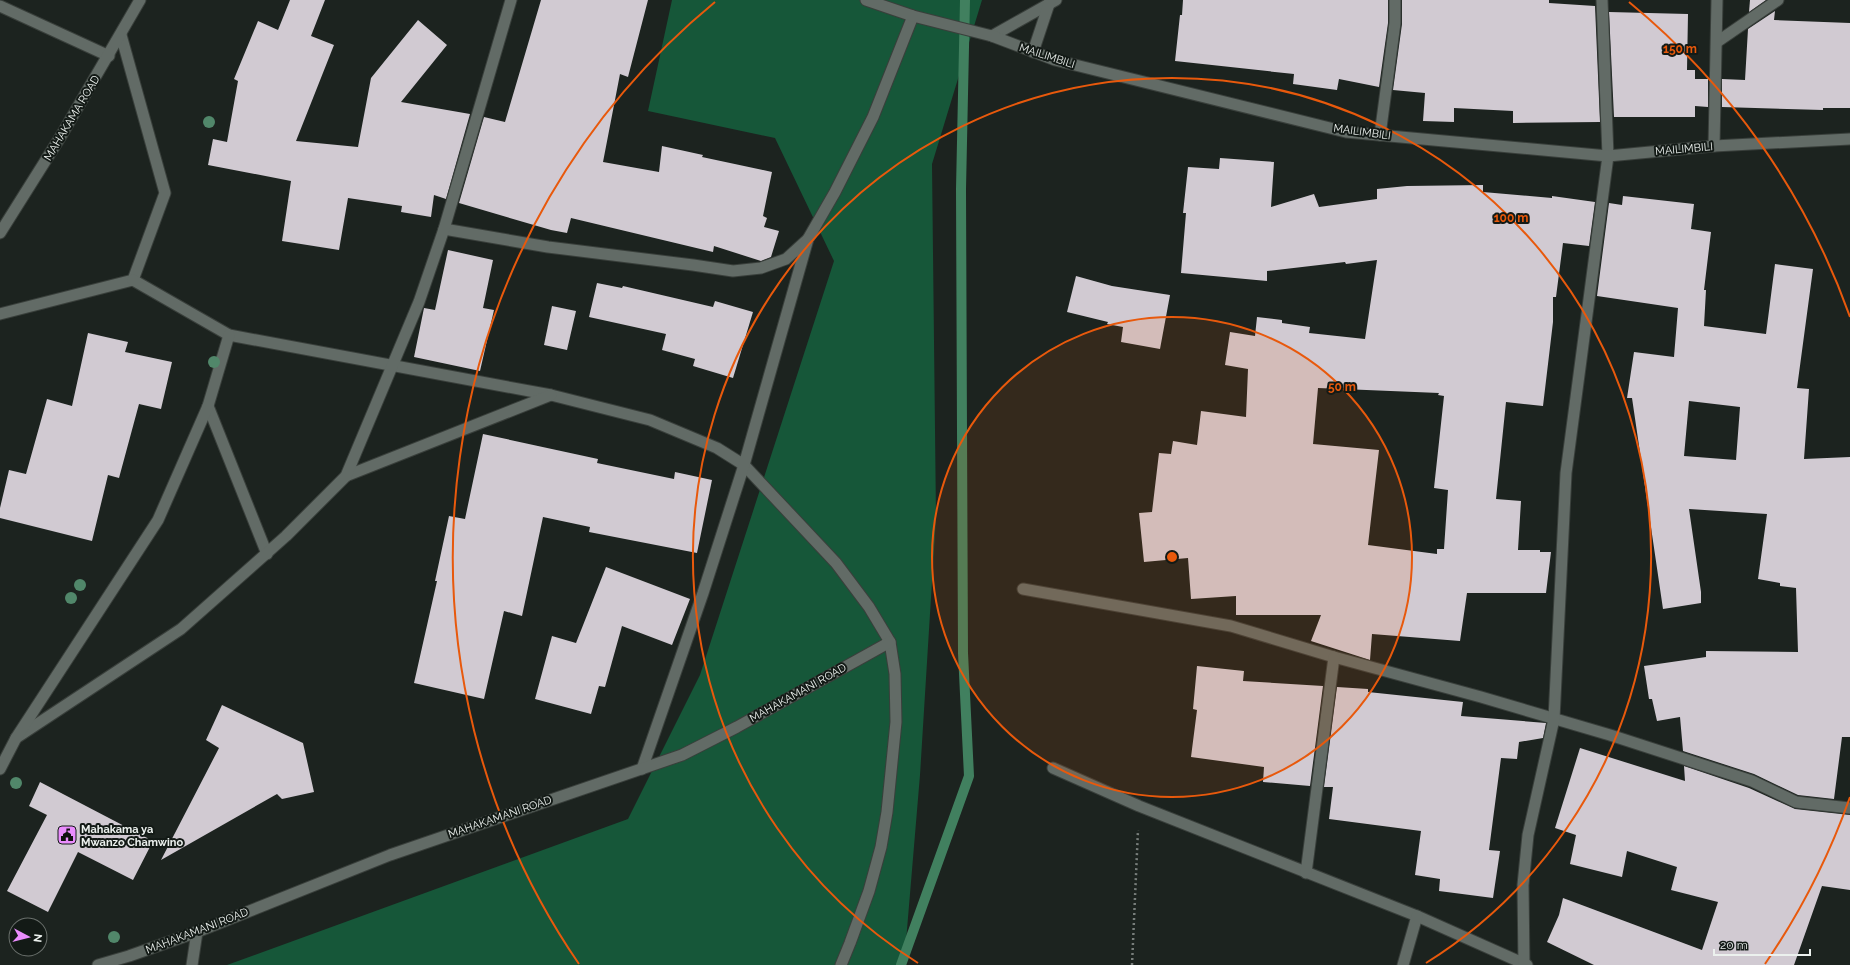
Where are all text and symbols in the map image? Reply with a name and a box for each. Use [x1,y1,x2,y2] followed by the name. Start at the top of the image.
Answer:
[1018,41,1076,71] street label: MAILIMBILI
[1663,42,1697,56] text: 150 m
[41,73,103,163] street label: MAHAKAMA ROAD
[1332,122,1392,142] street label: MAILIMBILI
[1655,140,1713,158] street label: MAILIMBILI
[1494,211,1528,225] text: 100 m
[1328,380,1356,394] text: 50 m
[1165,550,1179,564] centre of rings
[747,661,849,725] street label: MAHAKAMANI ROAD
[446,793,554,841] street label: MAHAKAMANI ROAD
[81,823,184,849] place label: Mahakama ya Mwanzo Chamwino
[56,824,78,846] public building icon: Mahakama ya Mwanzo Chamwino
[144,905,250,957] street label: MAHAKAMANI ROAD
[8,917,48,957] north arrow
[1714,931,1810,957] scale bar
[30,933,44,943] text: N
[1720,938,1748,952] text: 20 m

